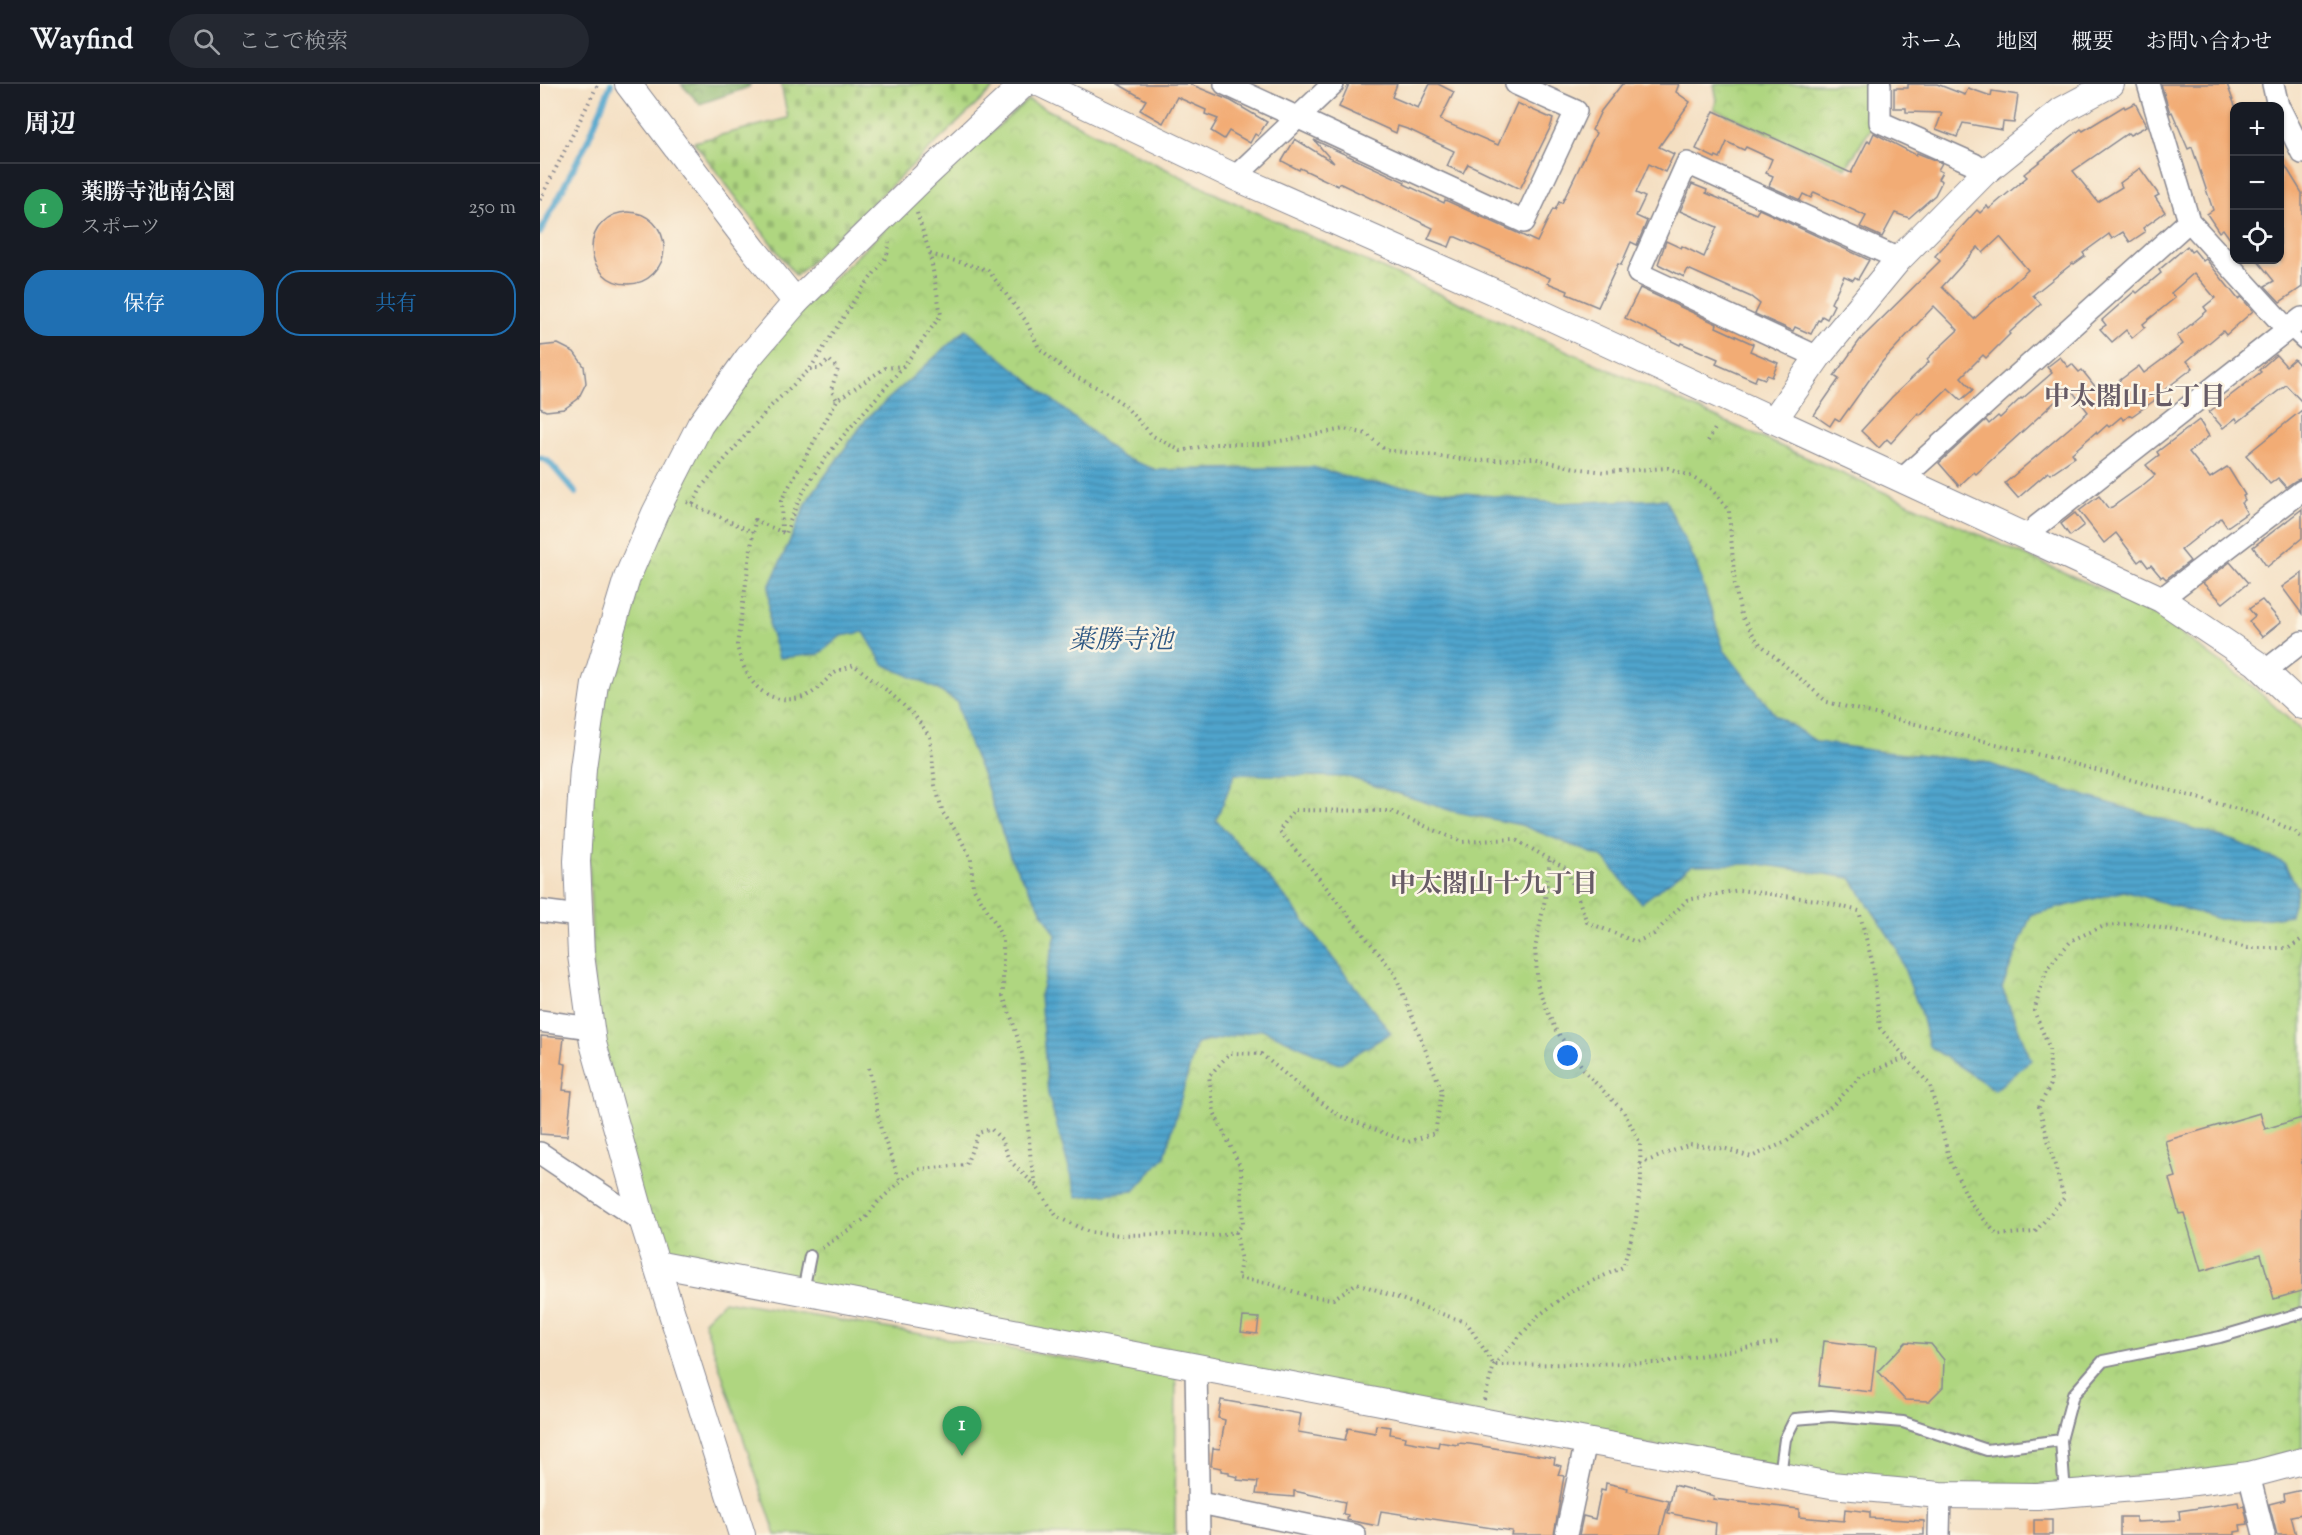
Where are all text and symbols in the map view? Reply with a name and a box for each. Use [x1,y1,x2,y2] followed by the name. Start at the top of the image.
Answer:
[169,14,589,68] search box
[30,21,133,61] text: Wayfind
[190,25,223,58] icon: search
[238,27,348,59] text: ここで検索
[1900,28,1963,58] text: ホーム
[1996,28,2038,58] text: 地図
[2071,28,2113,58] text: 概要
[2146,28,2272,58] text: お問い合わせ
[2230,102,2284,264] map controls
[2230,102,2284,156] button: +
[24,107,76,144] text: 周辺
[2230,156,2284,210] button: −
[81,178,235,210] text: 薬勝寺池南公園
[40,194,47,223] text: 1
[468,194,516,223] text: 250 m
[2230,210,2284,264] button: locate
[81,214,160,243] text: スポーツ
[24,270,264,336] button: 保存
[276,270,516,336] button: 共有
[2044,380,2226,417] district label: 中太閤山七丁目
[1069,623,1176,660] water label: 薬勝寺池
[1390,867,1598,904] district label: 中太閤山十九丁目
[1553,1041,1582,1070] your location
[942,1406,982,1456] pin: 1

